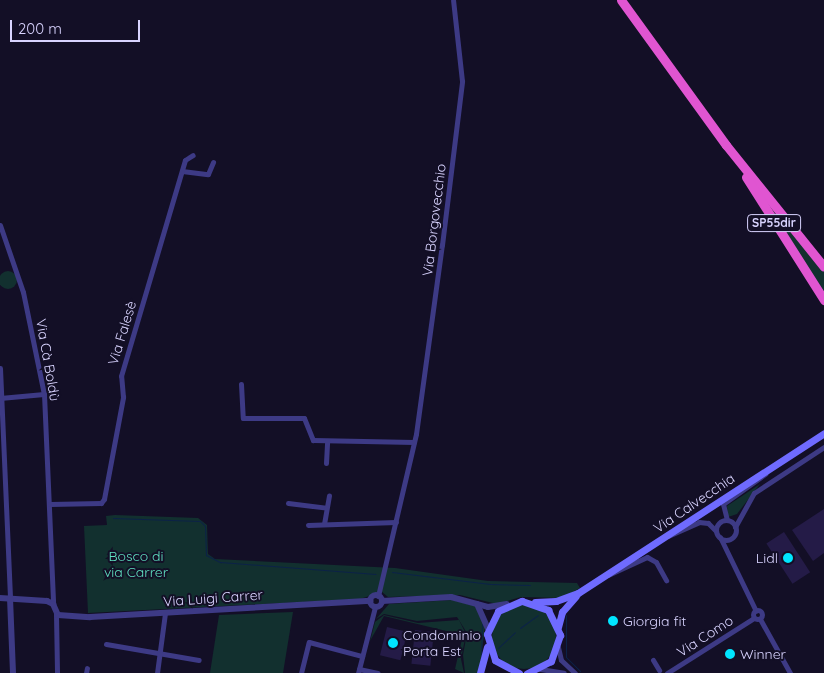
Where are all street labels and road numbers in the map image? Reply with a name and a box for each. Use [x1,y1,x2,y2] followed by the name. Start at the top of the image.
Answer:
[419,163,449,277] street label: Via Borgovecchio
[746,214,802,232] road number: SP55dir
[104,299,140,367] street label: Via Falesè
[32,317,64,403] street label: Via Cà Boldù
[650,470,738,536] street label: Via Calvecchia
[163,586,263,610] street label: Via Luigi Carrer
[674,612,736,660] street label: Via Como

